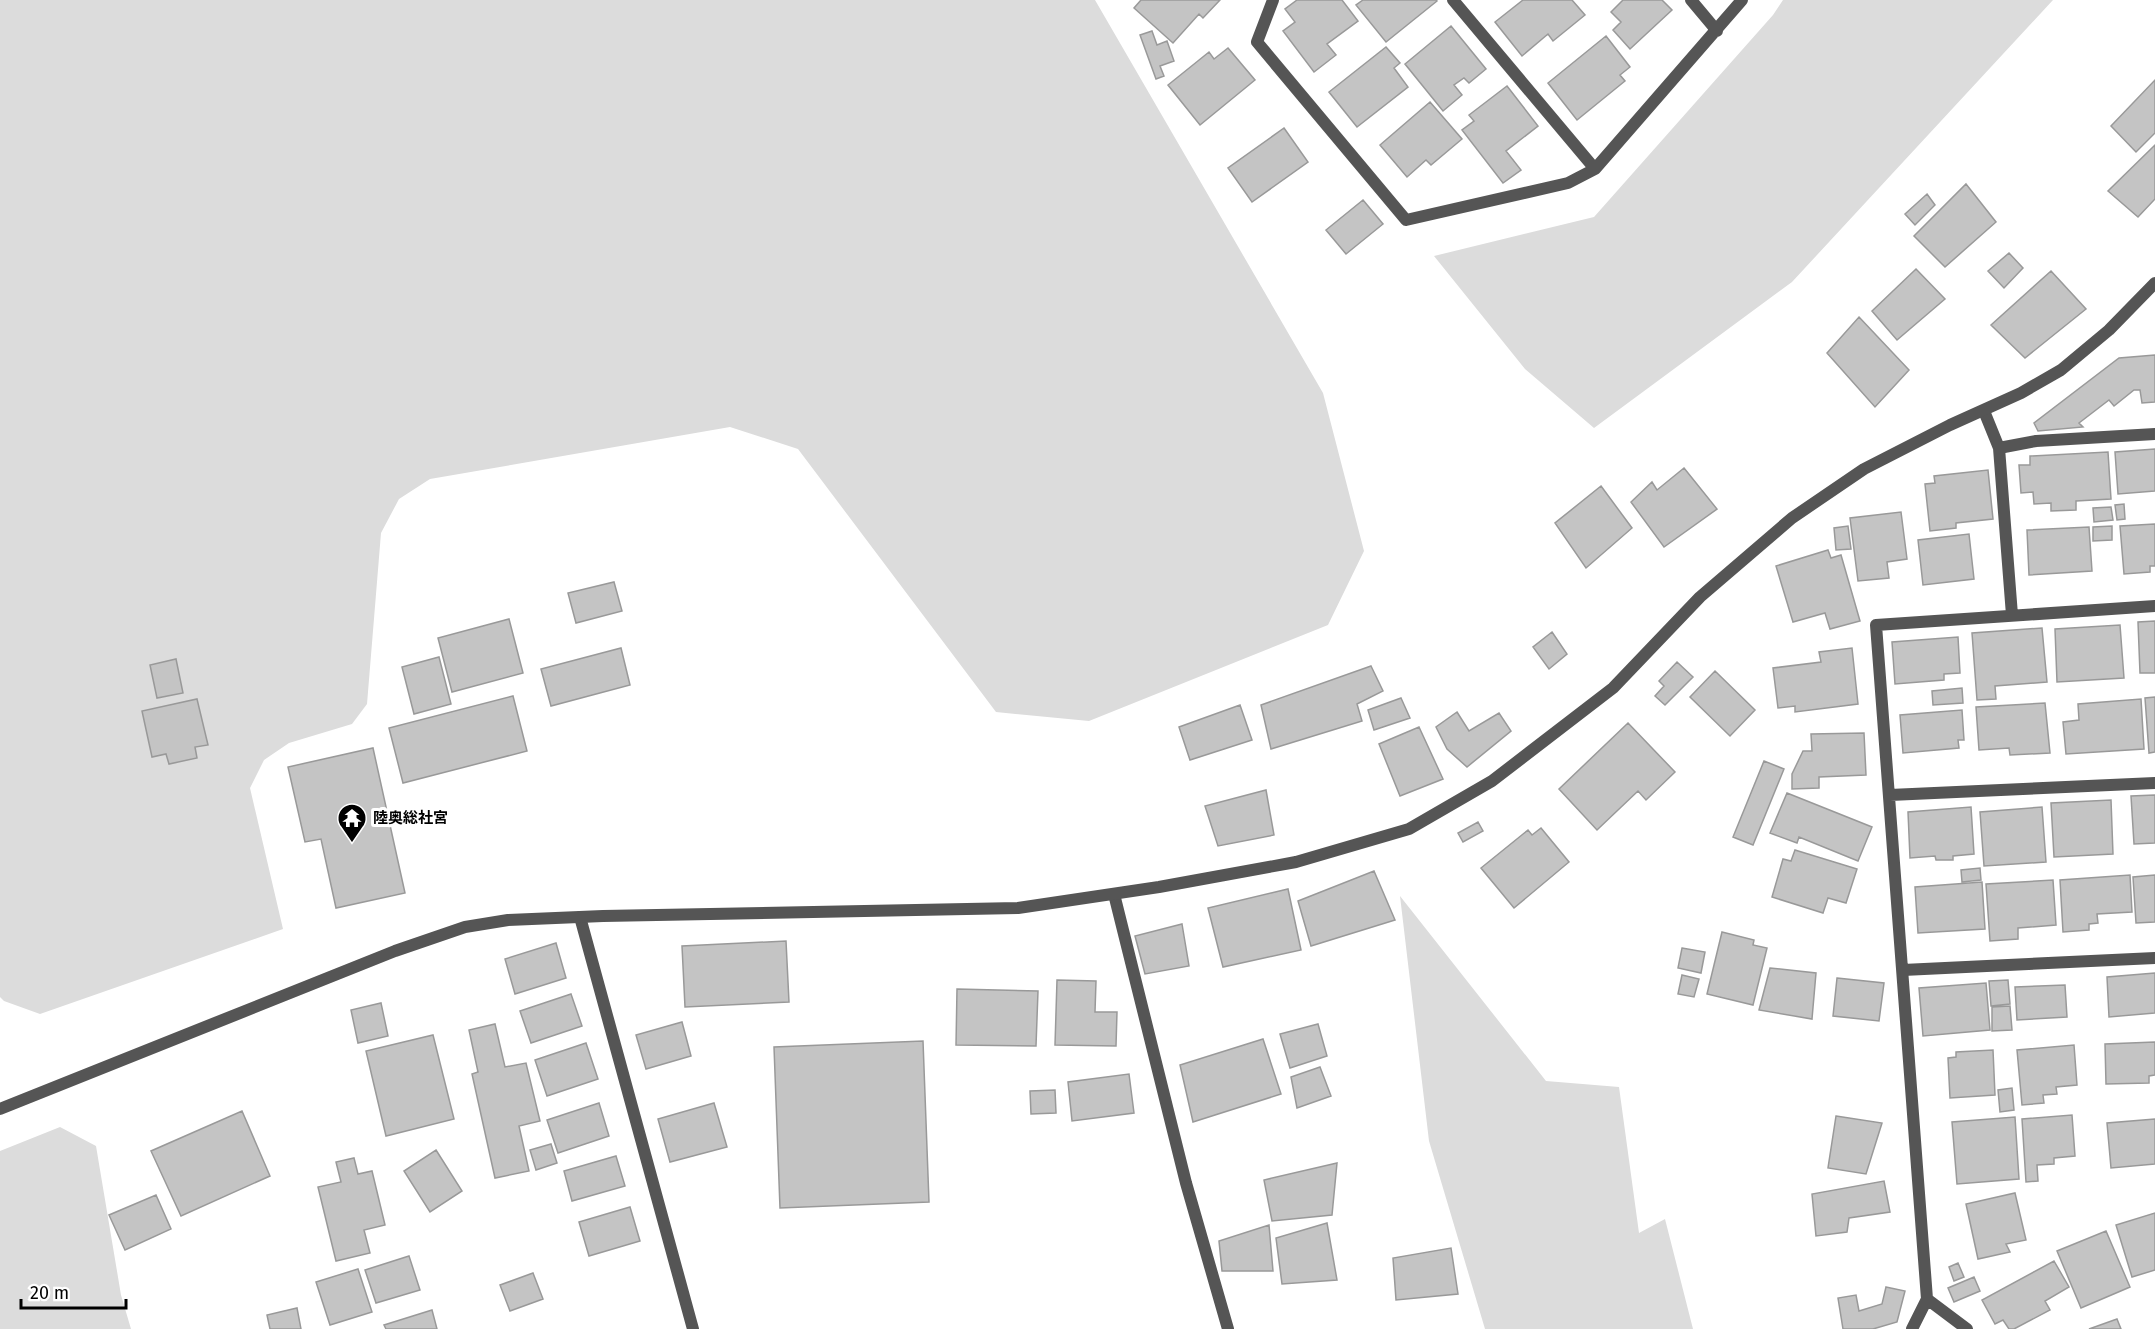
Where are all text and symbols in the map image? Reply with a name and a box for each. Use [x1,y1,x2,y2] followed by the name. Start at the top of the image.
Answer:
[336,802,368,844] temple icon: 陸奥総社宮
[373,809,448,827] place label: 陸奥総社宮
[21,1272,126,1310] scale bar
[30,1282,69,1304] text: 20 m

